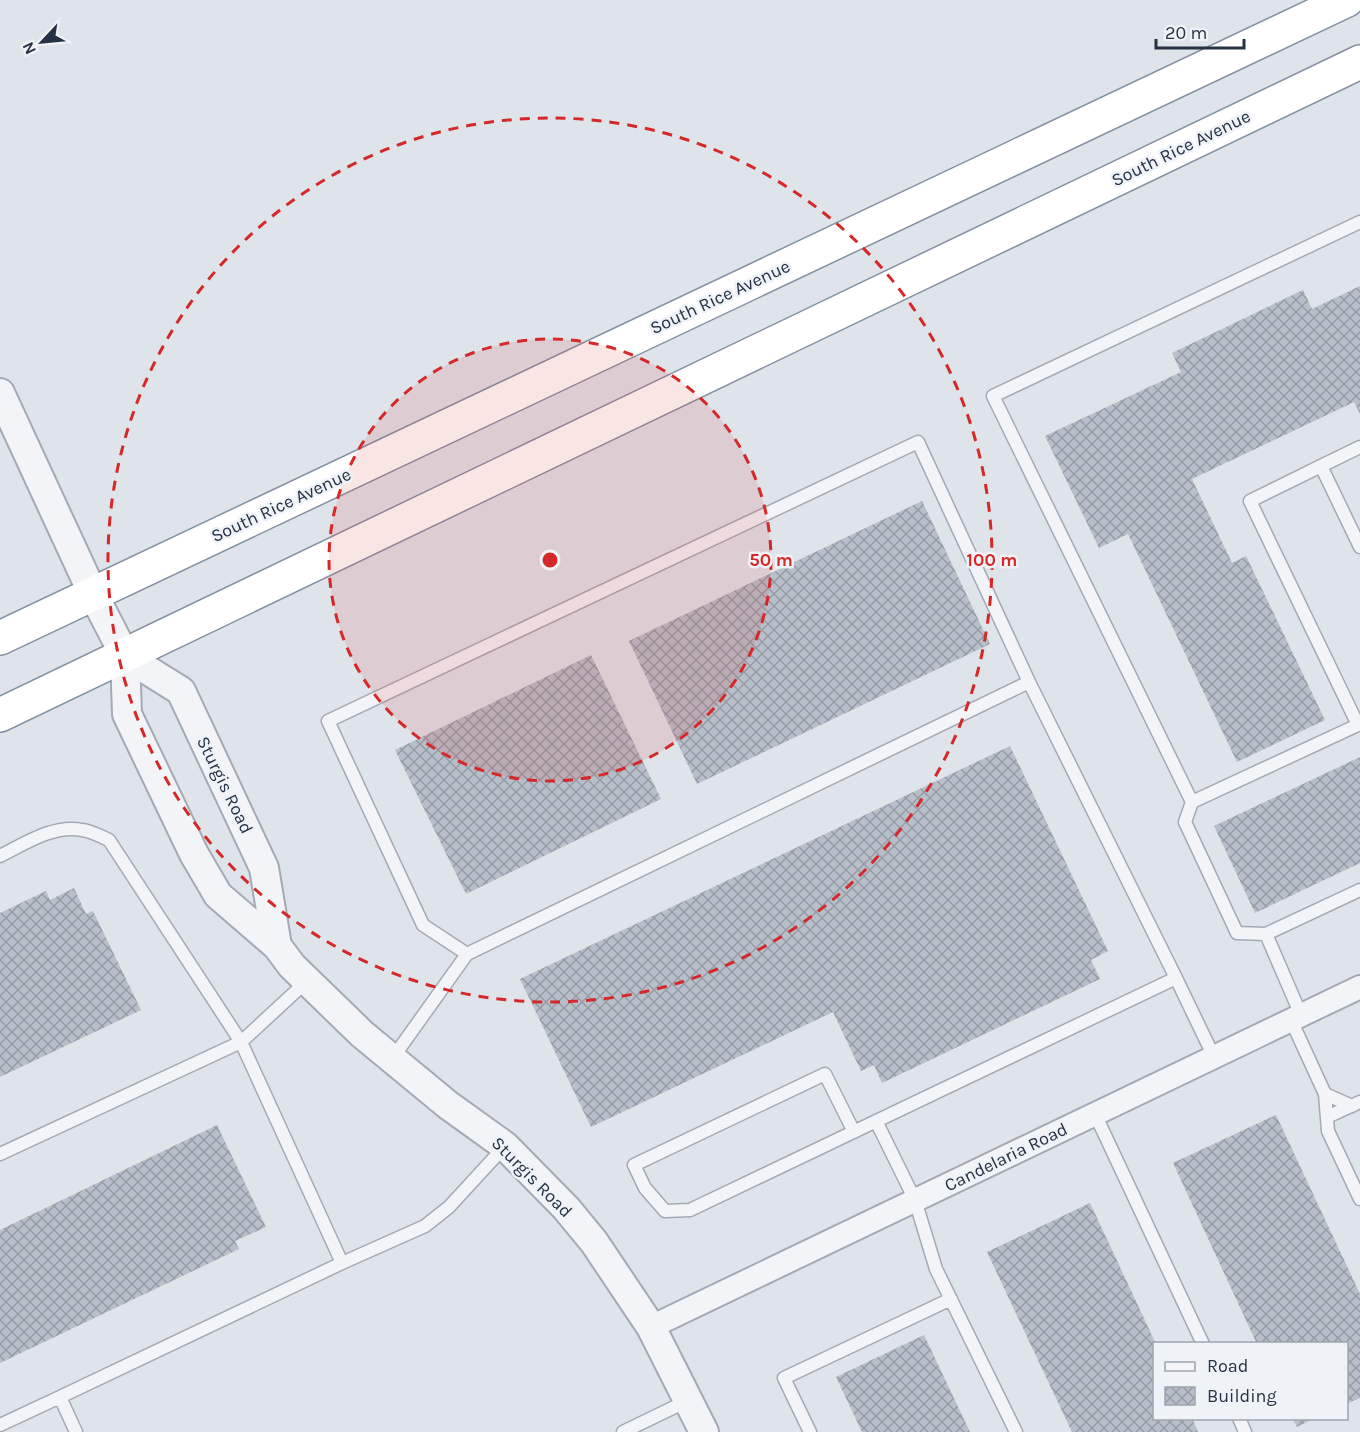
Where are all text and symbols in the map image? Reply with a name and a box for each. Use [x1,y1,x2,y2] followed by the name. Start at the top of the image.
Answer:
[12,12,72,72] north arrow
[1156,12,1244,50] scale bar
[1165,22,1207,44] text: 20 m
[18,39,40,58] text: N
[1108,105,1254,191] street label: South Rice Avenue
[646,255,794,339] street label: South Rice Avenue
[207,463,355,547] street label: South Rice Avenue
[749,549,793,571] text: 50 m
[967,549,1017,571] text: 100 m
[540,550,560,570] centre of rings
[192,733,258,837] street label: Sturgis Road
[941,1118,1071,1196] street label: Candelaria Road
[487,1132,577,1222] street label: Sturgis Road
[1153,1342,1348,1420] legend
[1207,1355,1248,1377] text: Road
[1207,1385,1277,1407] text: Building

